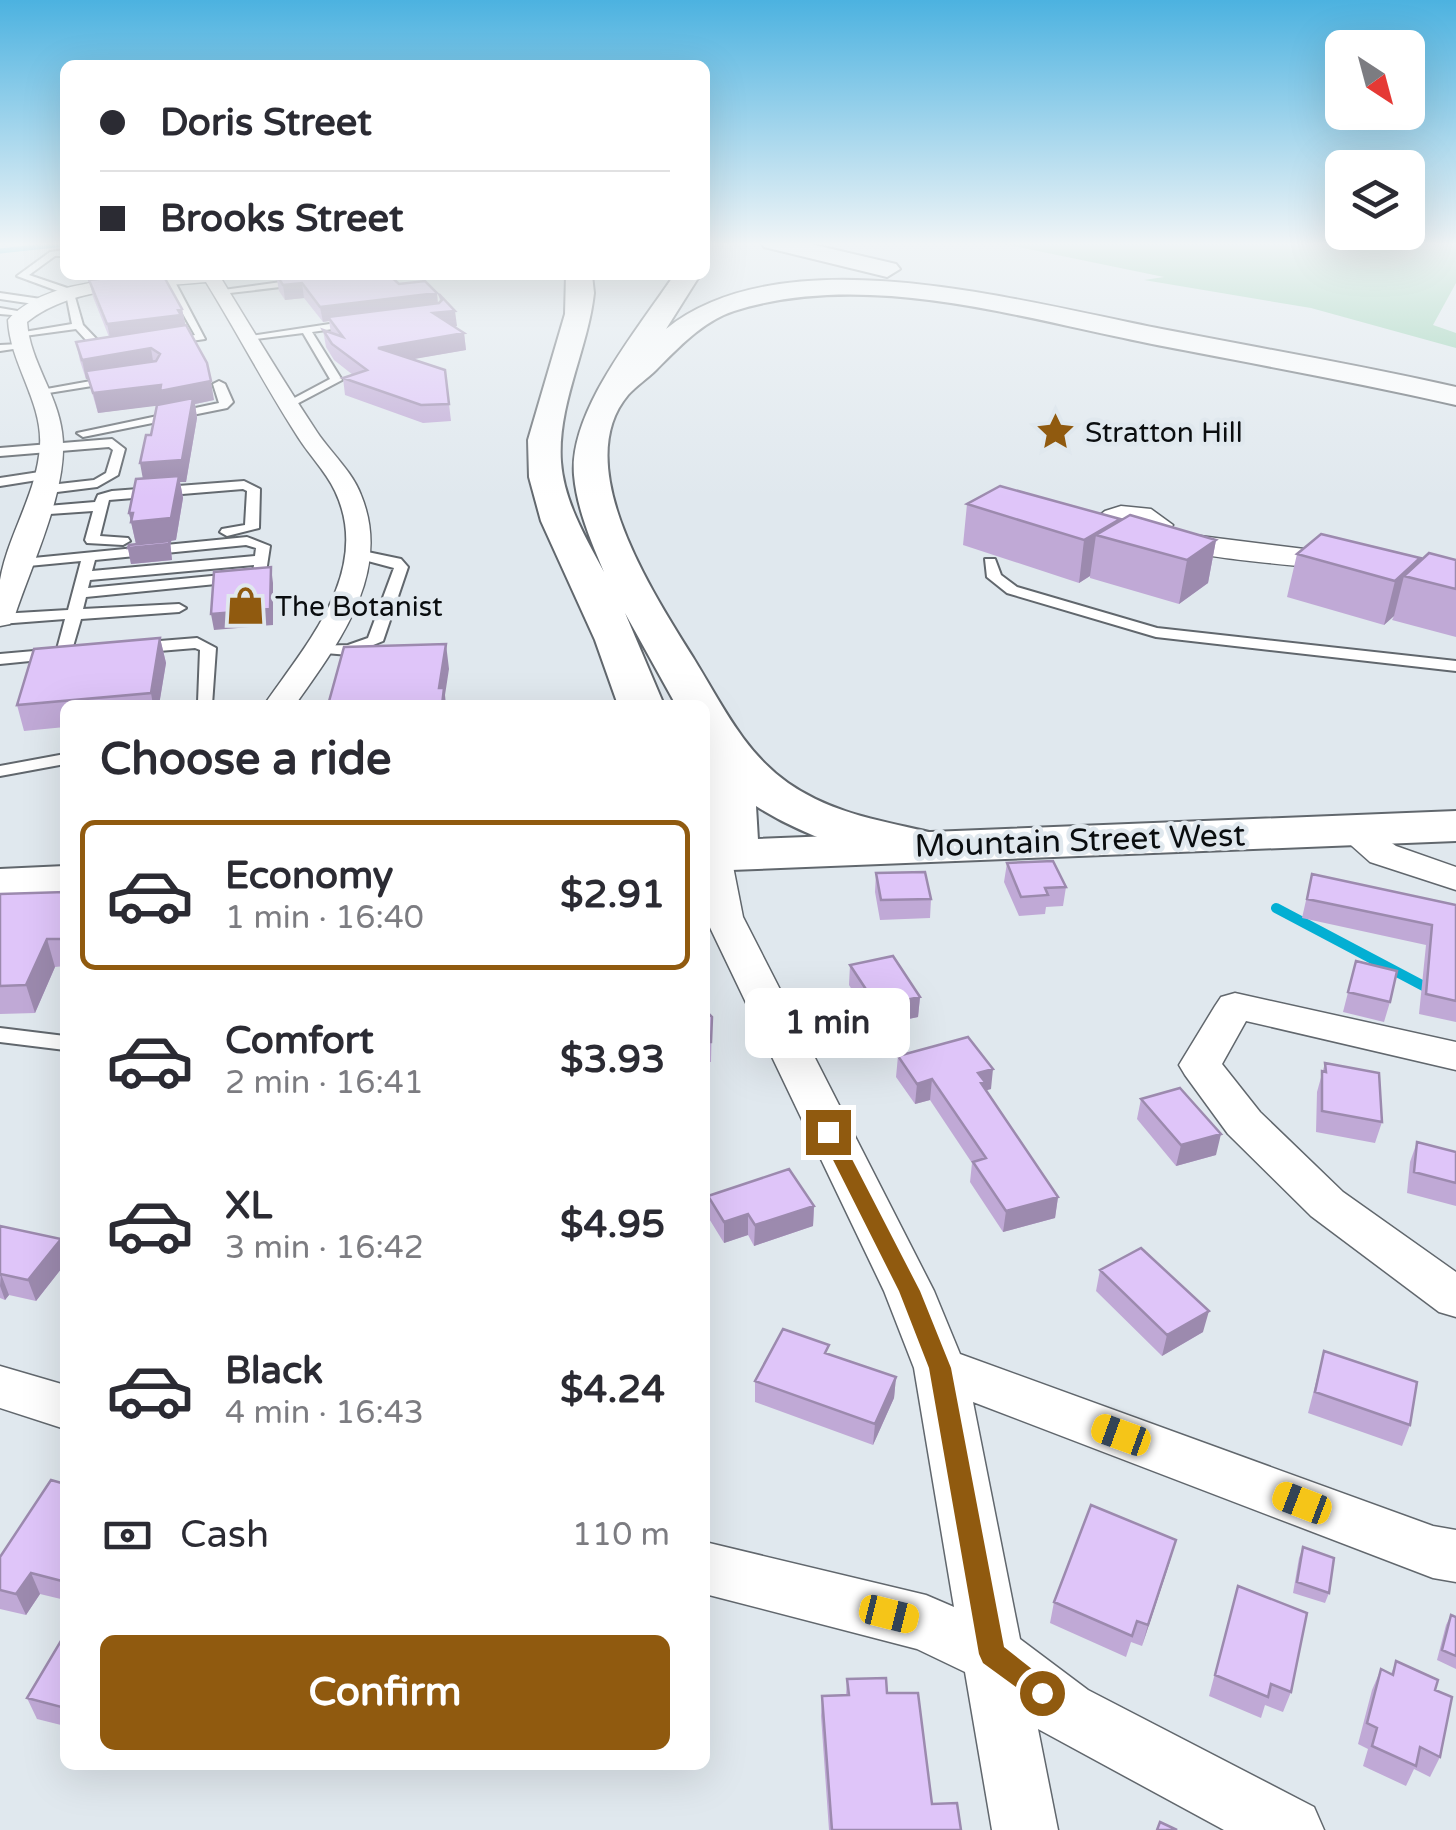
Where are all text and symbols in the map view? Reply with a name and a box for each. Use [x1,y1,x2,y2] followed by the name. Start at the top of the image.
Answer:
[1325,30,1425,130] north arrow
[1325,30,1425,250] map controls
[160,100,372,146] text: Doris Street
[1325,150,1425,250] button: layers
[160,196,404,242] text: Brooks Street
[1034,411,1076,453] place icon: Stratton Hill
[1085,416,1243,450] place label: Stratton Hill
[224,585,266,627] shop icon: The Botanist
[275,590,443,624] place label: The Botanist
[100,733,391,787] text: Choose a ride
[914,816,1246,866] street label: Mountain Street West
[105,850,195,940] icon: car
[225,853,393,899] text: Economy
[560,872,665,918] text: $2.91
[225,899,424,937] text: 1 min · 16:40
[746,987,910,1057] callout: 1 min
[785,1004,870,1042] text: 1 min
[105,1015,195,1105] icon: car
[225,1018,374,1064] text: Comfort
[560,1037,665,1083] text: $3.93
[225,1064,424,1102] text: 2 min · 16:41
[806,1110,851,1155] route end
[105,1180,195,1270] icon: car
[225,1183,272,1229] text: XL
[560,1202,665,1248] text: $4.95
[225,1229,424,1267] text: 3 min · 16:42
[105,1345,195,1435] icon: car
[225,1348,323,1394] text: Black
[560,1367,665,1413] text: $4.24
[225,1394,424,1432] text: 4 min · 16:43
[1088,1411,1154,1459] car
[1269,1478,1335,1528] car
[100,1508,155,1563] icon: cash
[180,1512,269,1558] text: Cash
[572,1516,670,1554] text: 110 m
[856,1592,922,1636] car
[100,1635,670,1750] button: Confirm
[1020,1671,1065,1716] route start

